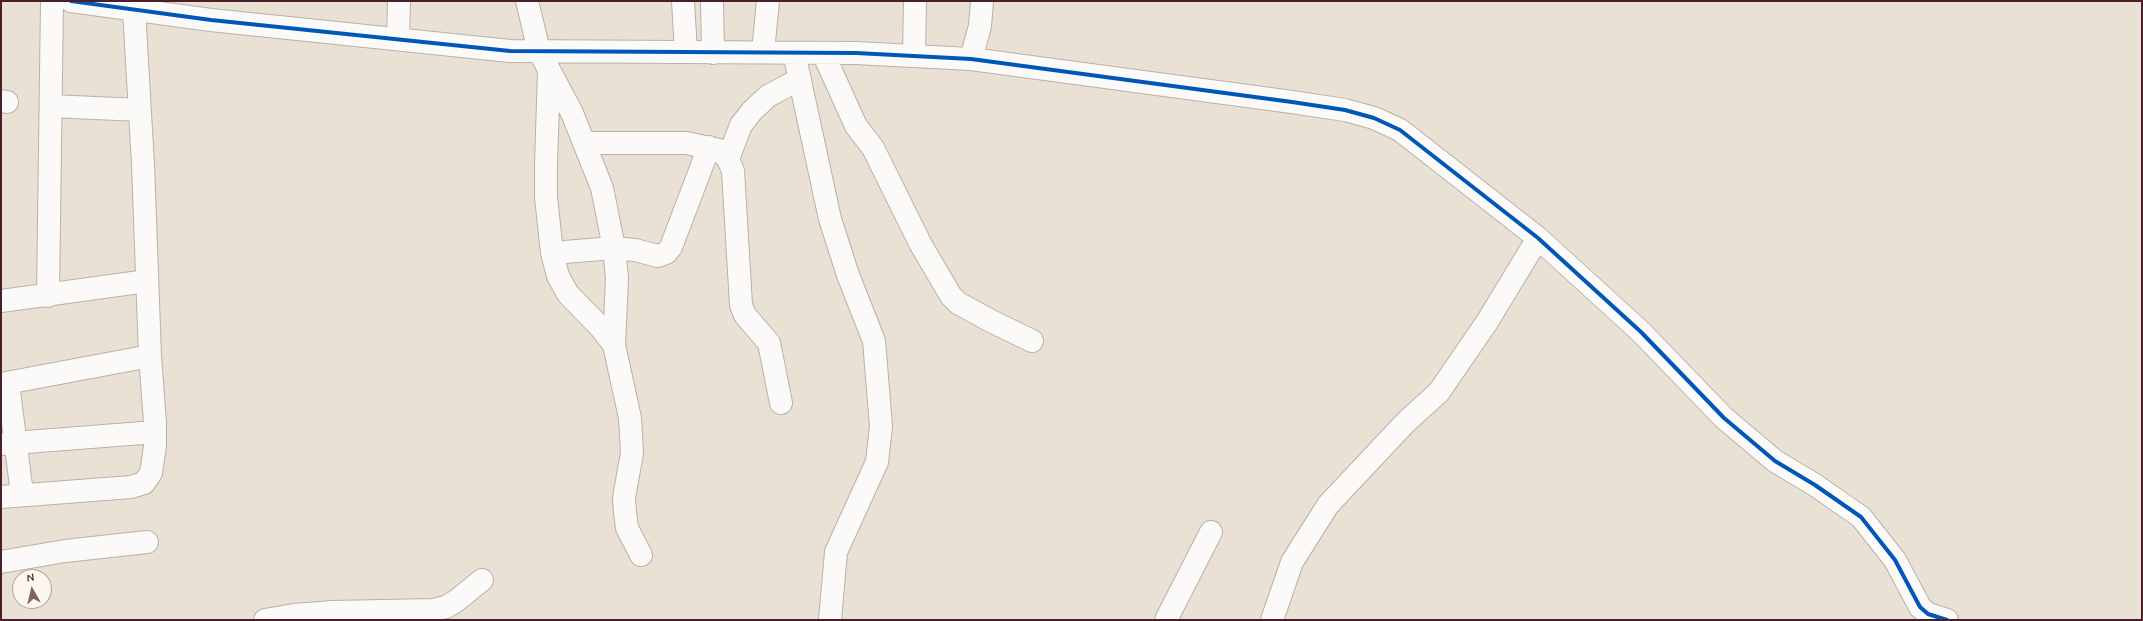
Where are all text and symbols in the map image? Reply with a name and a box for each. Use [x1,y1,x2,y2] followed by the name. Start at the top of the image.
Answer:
[12,569,52,609] north arrow
[26,571,35,586] text: N

